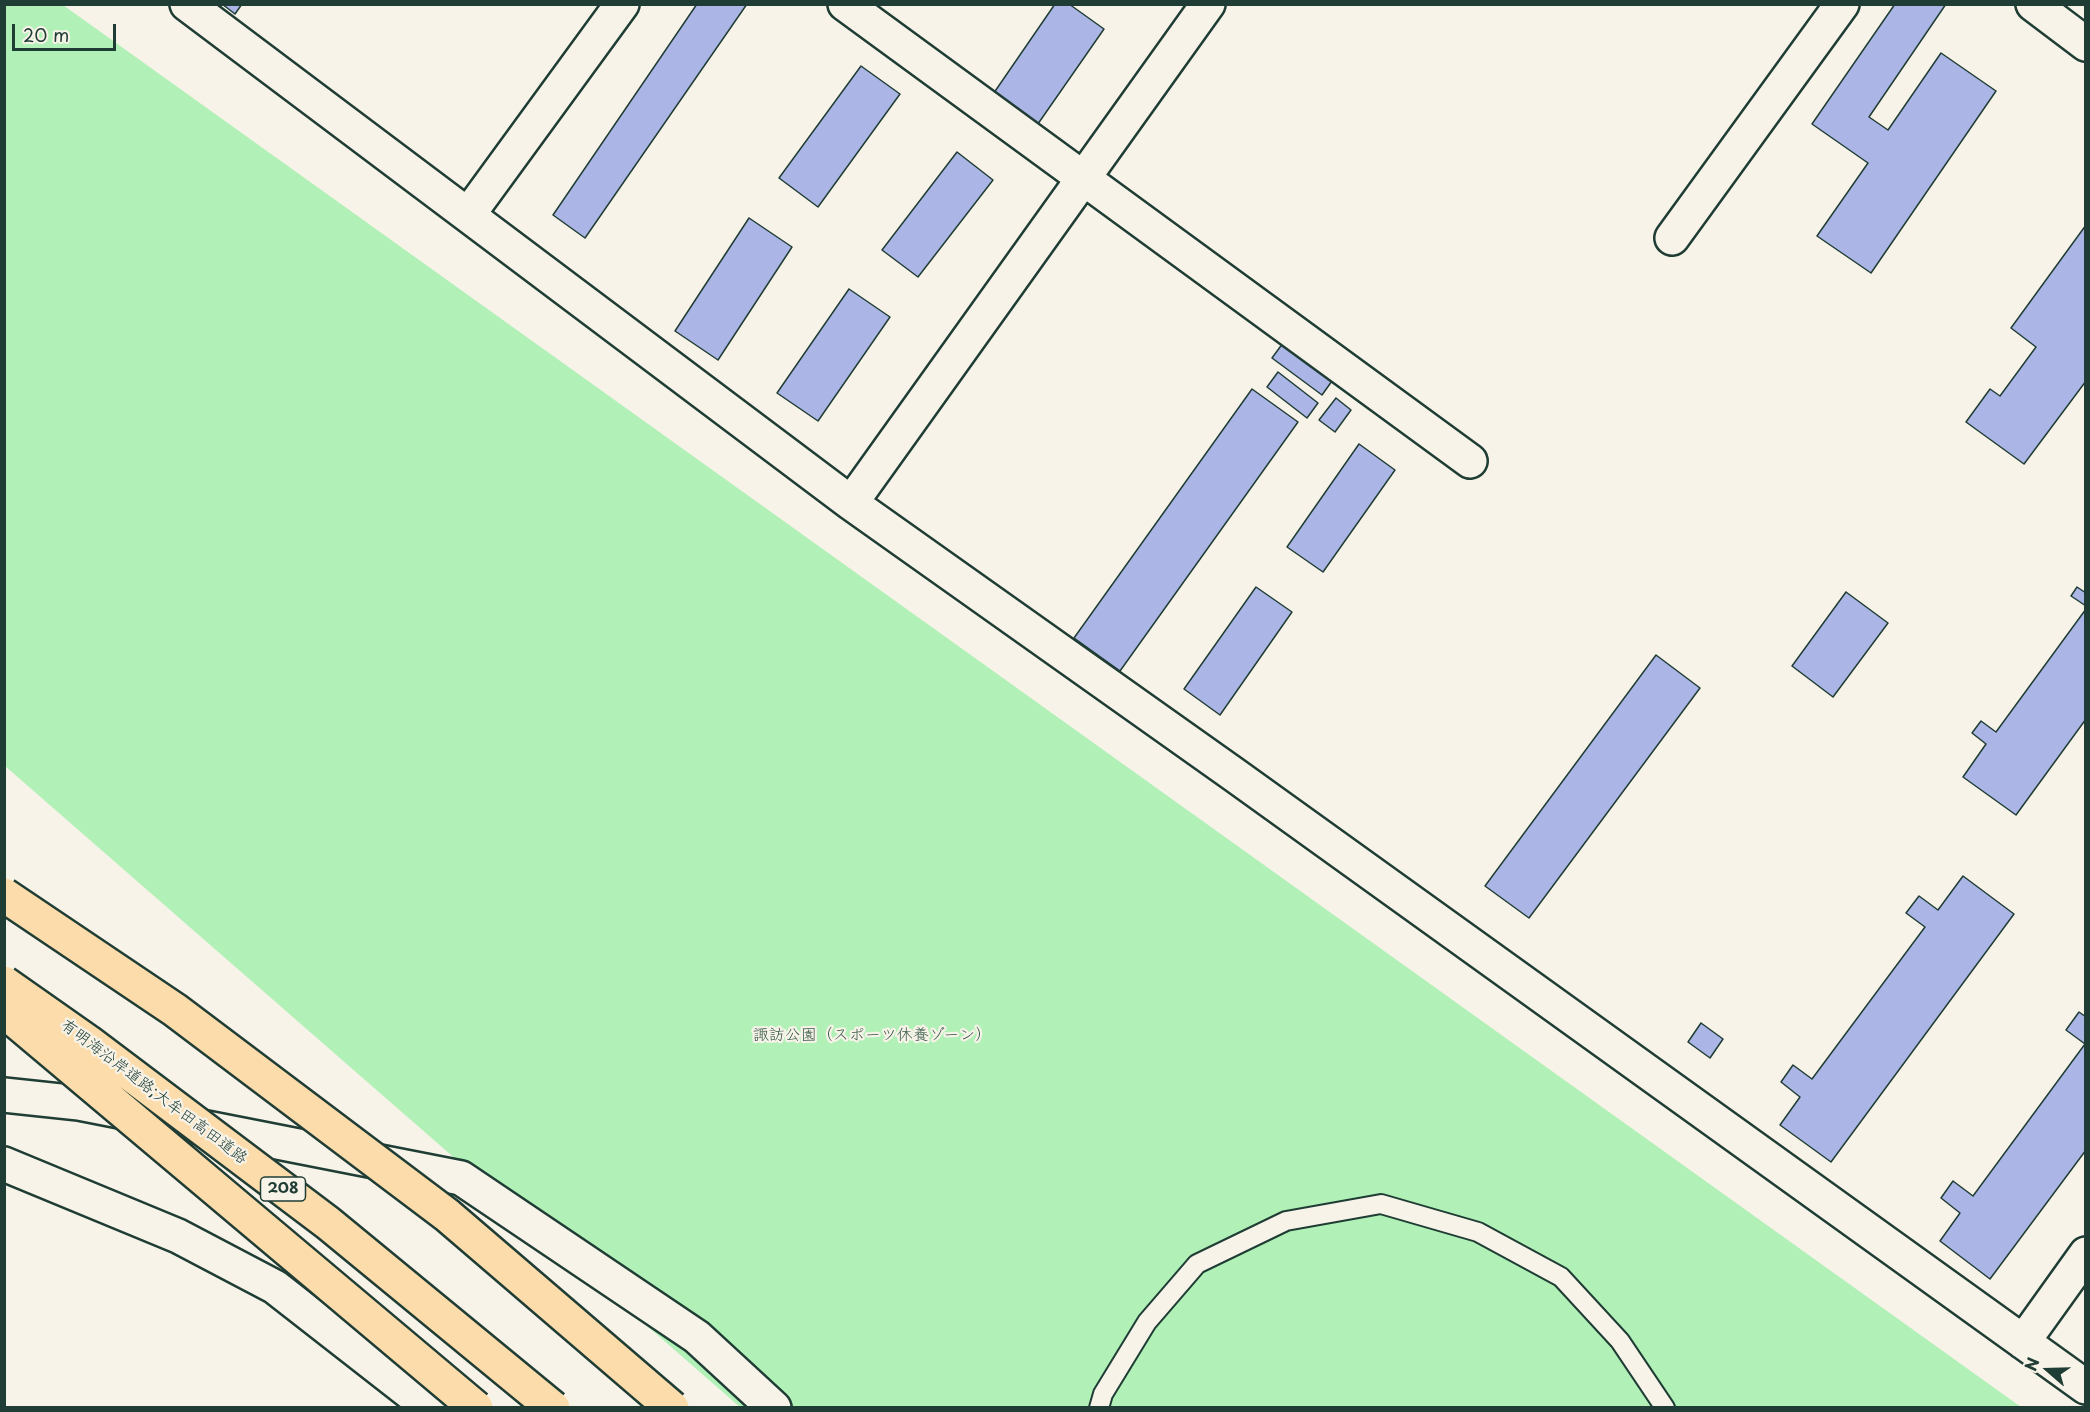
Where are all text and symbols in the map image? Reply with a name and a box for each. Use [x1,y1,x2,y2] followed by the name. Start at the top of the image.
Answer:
[15,12,118,50] scale bar
[23,21,69,48] text: 20 m
[57,1016,251,1168] street label: 有明海沿岸道路;大牟田高田道路
[753,1026,991,1046] park label: 諏訪公園（スポーツ休養ゾーン）
[260,1177,306,1201] road number: 208
[2018,1340,2078,1400] north arrow
[2018,1354,2045,1374] text: N

